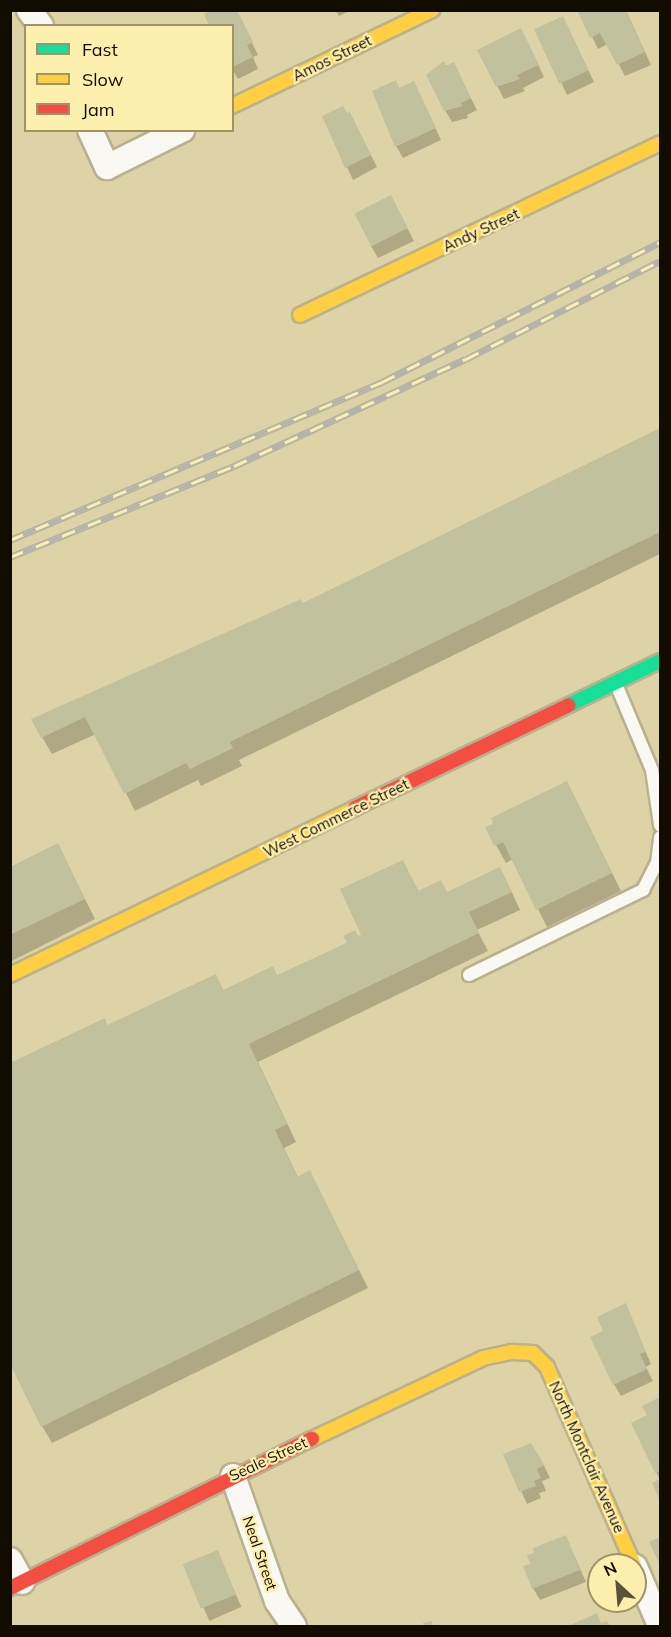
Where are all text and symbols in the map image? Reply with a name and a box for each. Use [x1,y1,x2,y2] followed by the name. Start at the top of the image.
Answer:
[24,24,234,132] legend
[290,31,374,85] street label: Amos Street
[82,38,118,61] text: Fast
[82,68,123,91] text: Slow
[82,98,115,121] text: Jam
[440,204,522,256] street label: Andy Street
[260,775,412,861] street label: West Commerce Street
[545,1378,629,1536] street label: North Montclair Avenue
[226,1433,310,1485] street label: Seale Street
[239,1514,281,1592] street label: Neal Street
[587,1553,647,1613] north arrow
[600,1557,620,1580] text: N

